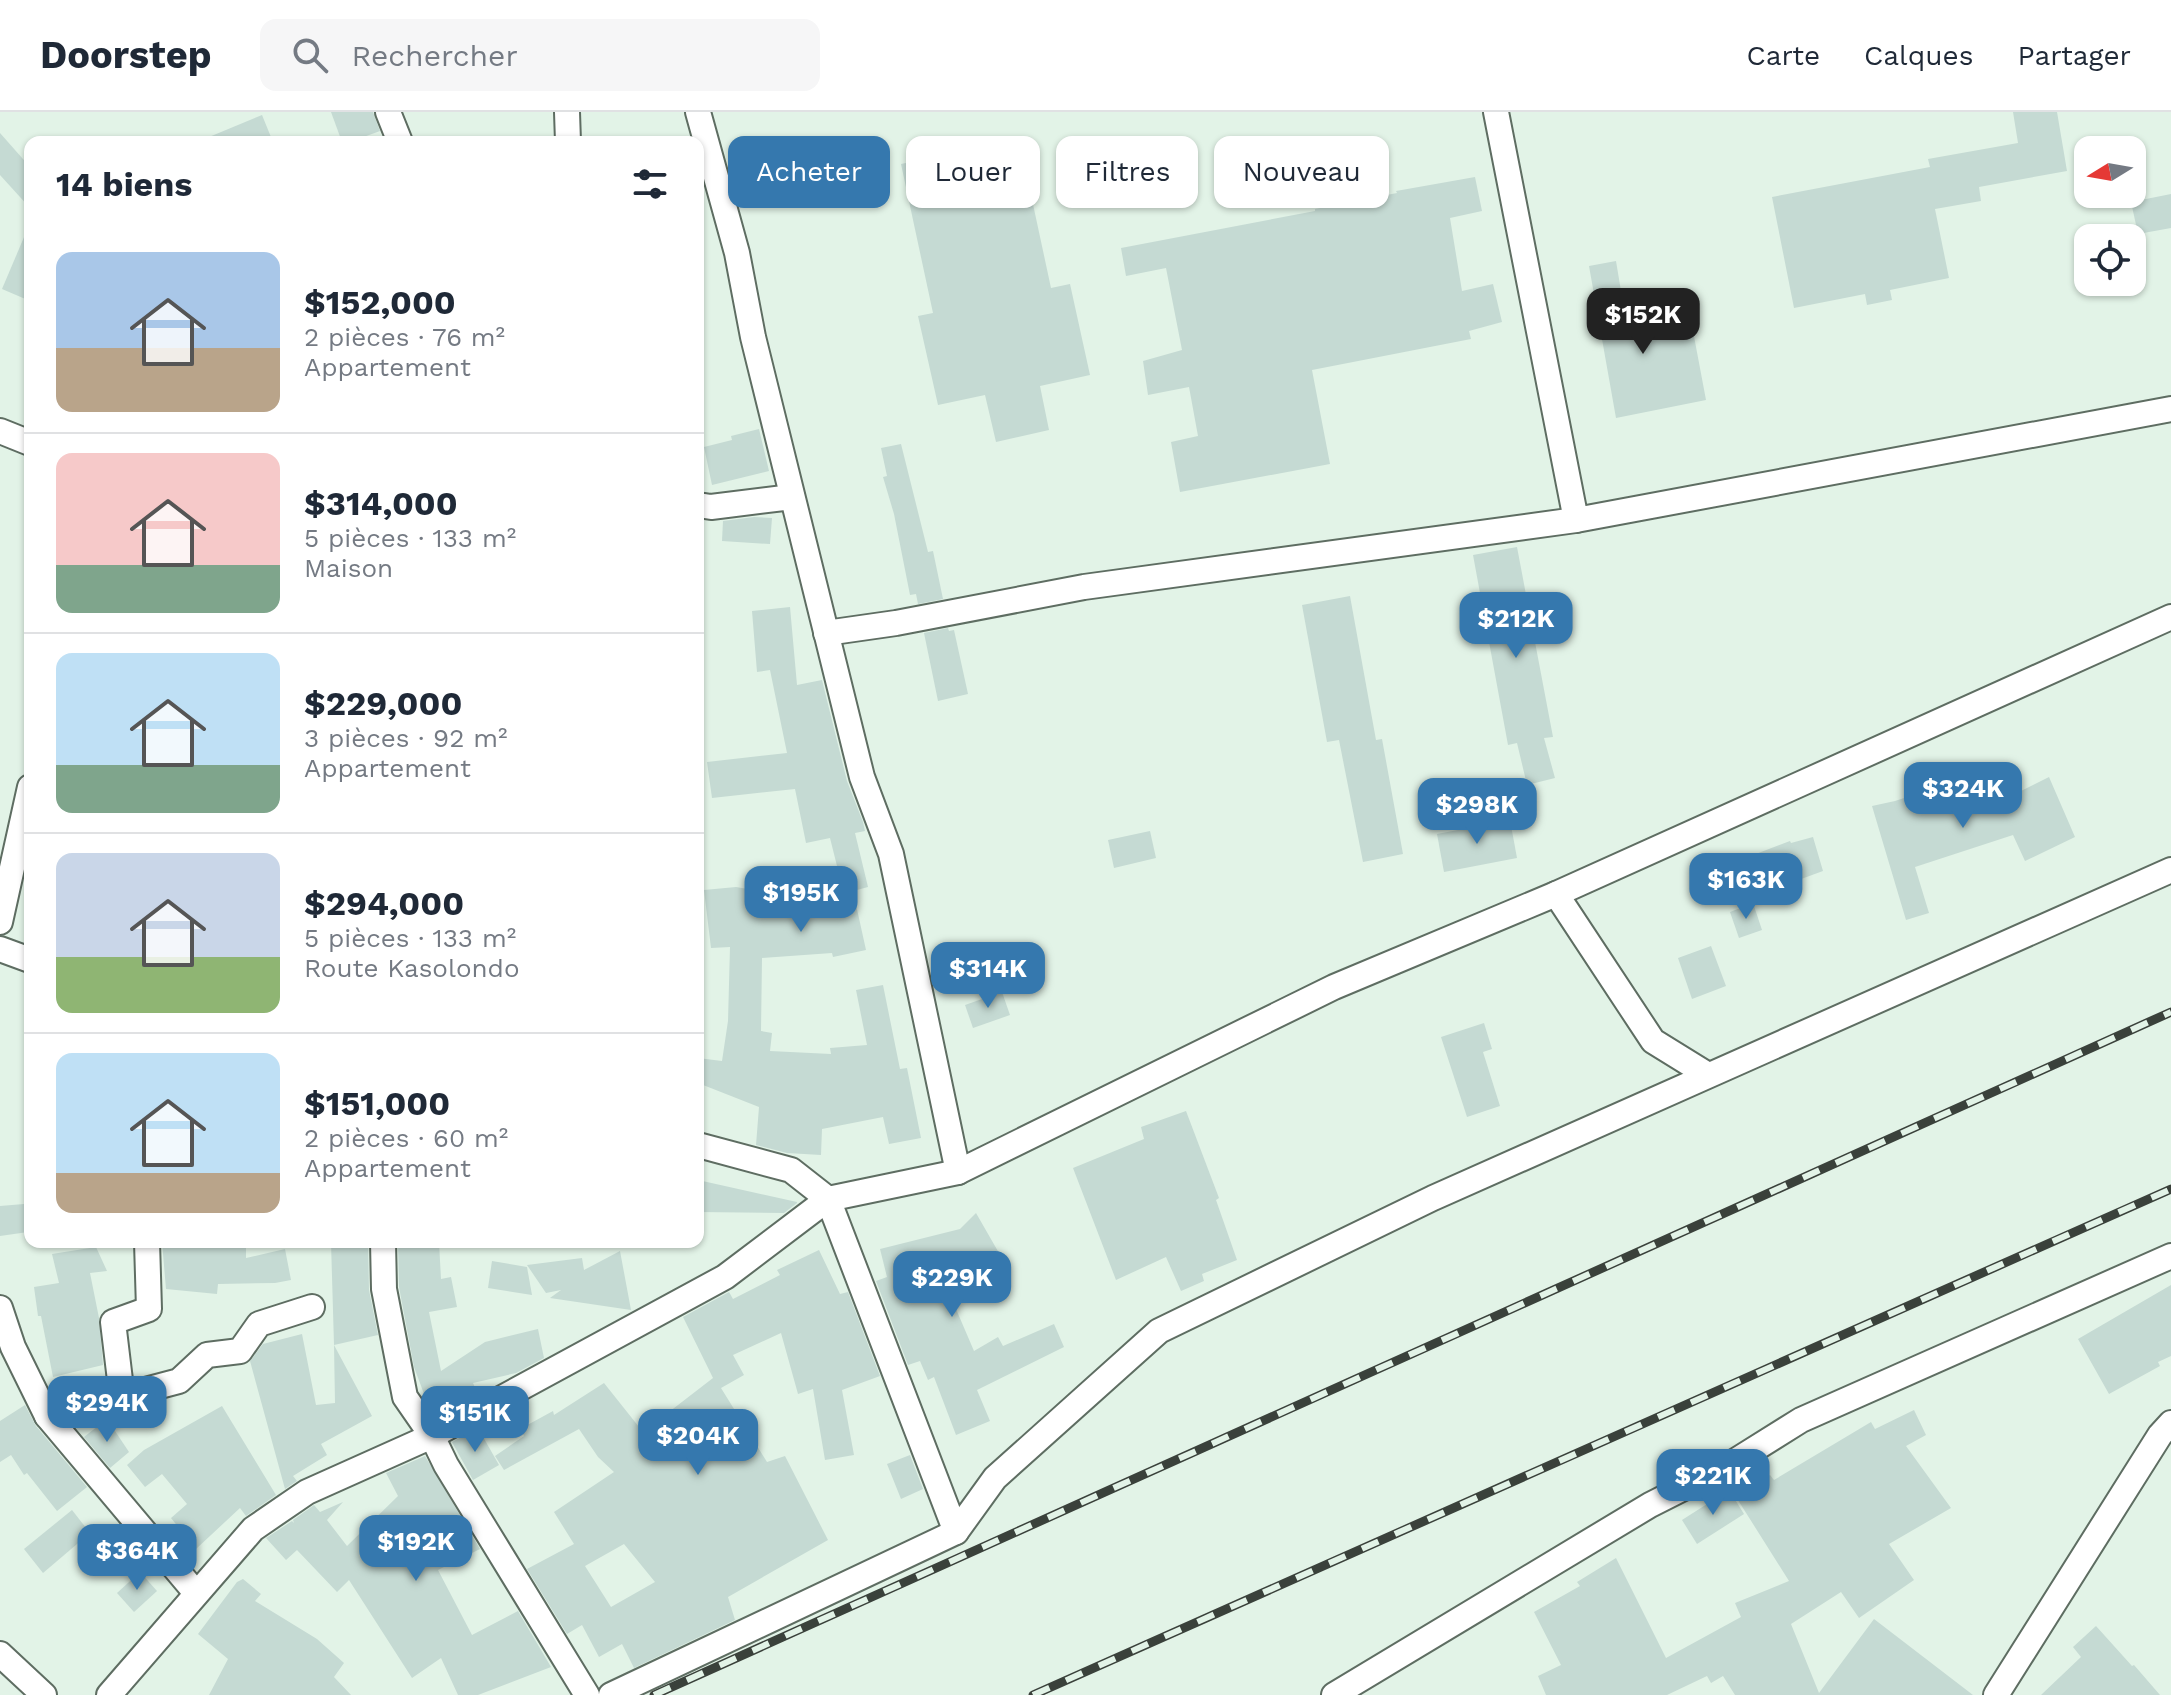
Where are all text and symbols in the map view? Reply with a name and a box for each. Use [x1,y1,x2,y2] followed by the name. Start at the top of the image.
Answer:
[260,19,820,91] search box
[40,33,212,77] text: Doorstep
[288,33,332,77] icon: search
[352,38,518,73] text: Rechercher
[1747,39,1820,72] text: Carte
[1864,39,1973,72] text: Calques
[2017,39,2131,72] text: Partager
[728,136,890,208] chip: Acheter
[906,136,1040,208] chip: Louer
[1056,136,1198,208] chip: Filtres
[1214,136,1389,208] chip: Nouveau
[2074,136,2146,208] north arrow
[2074,136,2146,296] map controls
[628,162,672,206] icon: filters
[56,164,192,204] text: 14 biens
[2074,224,2146,296] button: locate
[304,282,456,322] text: $152,000
[120,284,216,380] icon: home
[1587,288,1699,356] pin: $152K
[1605,299,1681,329] text: $152K
[304,322,505,352] text: 2 pièces · 76 m²
[304,352,471,382] text: Appartement
[304,483,458,523] text: $314,000
[120,485,216,581] icon: home
[304,523,516,553] text: 5 pièces · 133 m²
[304,553,393,583] text: Maison
[1460,592,1572,660] pin: $212K
[1478,603,1554,633] text: $212K
[304,683,462,723] text: $229,000
[120,685,216,781] icon: home
[304,723,507,753] text: 3 pièces · 92 m²
[304,753,471,783] text: Appartement
[1907,762,2019,830] pin: $324K
[1922,773,2004,803] text: $324K
[1421,778,1533,846] pin: $298K
[1436,789,1518,819] text: $298K
[1690,853,1802,921] pin: $163K
[1707,864,1785,894] text: $163K
[745,866,857,934] pin: $195K
[763,877,839,907] text: $195K
[304,883,464,923] text: $294,000
[120,885,216,981] icon: home
[304,923,516,953] text: 5 pièces · 133 m²
[932,942,1044,1010] pin: $314K
[304,953,520,983] text: Route Kasolondo
[949,953,1027,983] text: $314K
[304,1083,450,1123] text: $151,000
[120,1085,216,1181] icon: home
[304,1123,508,1153] text: 2 pièces · 60 m²
[304,1153,471,1183] text: Appartement
[896,1251,1008,1319] pin: $229K
[911,1262,993,1292] text: $229K
[51,1376,163,1444] pin: $294K
[419,1386,531,1454] pin: $151K
[66,1387,149,1417] text: $294K
[439,1397,511,1427] text: $151K
[642,1409,754,1477] pin: $204K
[656,1420,740,1450] text: $204K
[1657,1449,1769,1517] pin: $221K
[1675,1460,1751,1490] text: $221K
[360,1515,472,1583] pin: $192K
[81,1524,193,1592] pin: $364K
[377,1526,455,1556] text: $192K
[96,1535,178,1565] text: $364K

